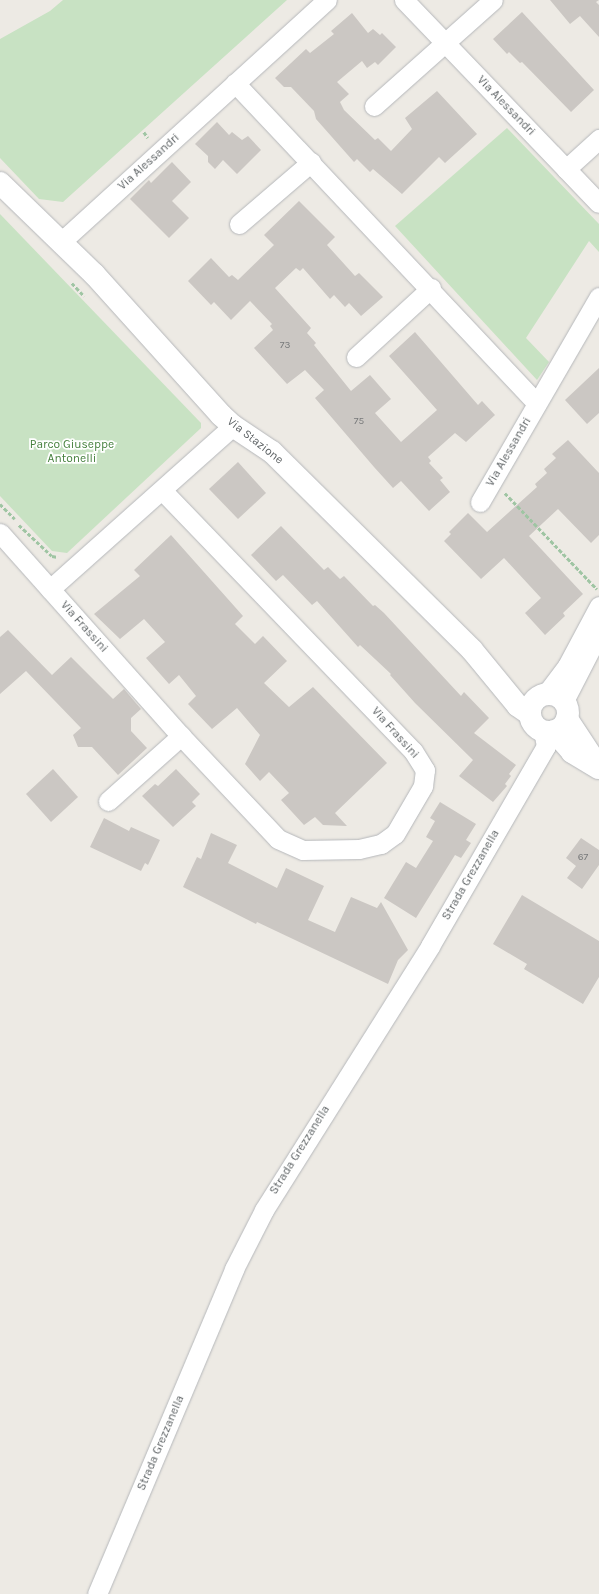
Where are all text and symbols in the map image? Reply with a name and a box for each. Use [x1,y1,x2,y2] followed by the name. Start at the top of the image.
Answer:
[474,73,538,139] street label: Via Alessandri
[115,131,183,193] street label: Via Alessandri
[280,340,290,352] house number: 73
[224,415,286,467] street label: Via Stazione
[483,415,535,489] street label: Via Alessandri
[354,416,364,428] house number: 75
[30,438,114,466] park label: Parco Giuseppe Antonelli
[57,598,111,656] street label: Via Frassini
[368,704,422,762] street label: Via Frassini
[439,827,503,923] street label: Strada Grezzanella
[578,852,588,864] house number: 67
[267,1103,333,1197] street label: Strada Grezzanella
[134,1393,188,1493] street label: Strada Grezzanella

